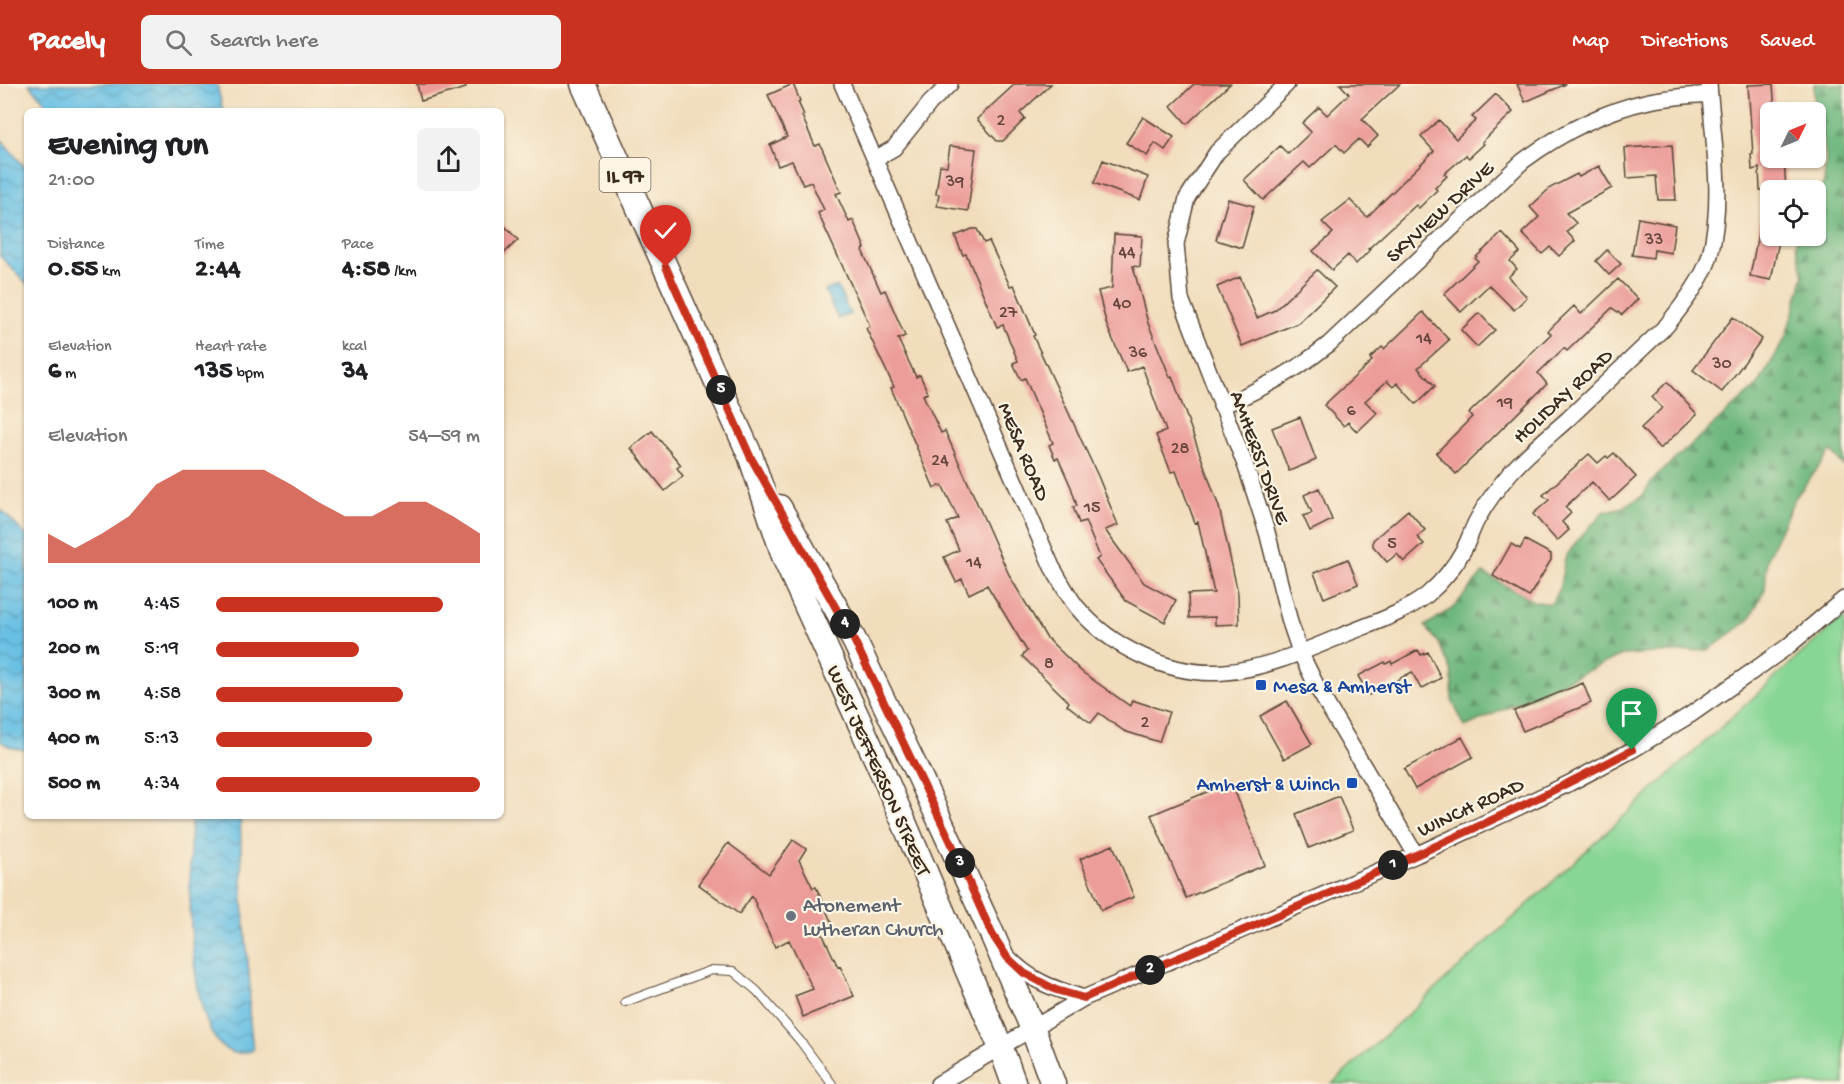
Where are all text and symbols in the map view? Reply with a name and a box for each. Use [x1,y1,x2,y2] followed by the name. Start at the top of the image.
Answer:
[141,15,561,69] search box
[30,26,105,59] text: Pacely
[162,26,195,59] icon: search
[210,29,318,55] text: Search here
[1572,30,1609,55] text: Map
[1642,30,1727,55] text: Directions
[1760,30,1814,55] text: Saved
[1760,102,1826,168] north arrow
[1760,102,1826,246] map controls
[997,111,1006,132] house number: 2
[48,128,208,166] text: Evening run
[417,128,480,191] button: share
[1382,157,1501,270] street label: SKYVIEW DRIVE
[600,158,650,192] road number: IL 97
[48,170,95,193] text: 21:00
[945,172,964,193] house number: 39
[1760,180,1826,246] button: locate
[640,205,691,267] pin
[649,214,682,247] icon: check
[1644,230,1663,251] house number: 33
[48,236,105,255] text: Distance
[195,236,224,255] text: Time
[342,236,373,255] text: Pace
[1118,243,1136,264] house number: 44
[48,255,98,286] text: 0.55
[195,255,241,286] text: 2:44
[342,255,390,286] text: 4:58
[98,263,121,282] text: km
[390,263,417,282] text: /km
[1113,294,1131,315] house number: 40
[999,303,1018,324] house number: 27
[1415,329,1432,350] house number: 14
[48,338,112,357] text: Elevation
[195,338,267,357] text: Heart rate
[342,338,367,357] text: kcal
[1128,343,1148,364] house number: 36
[1509,345,1620,450] street label: HOLIDAY ROAD
[1711,354,1732,375] house number: 30
[48,357,61,388] text: 6
[195,357,233,388] text: 135
[342,357,368,388] text: 34
[61,365,76,384] text: m
[233,365,264,384] text: bpm
[706,375,736,405] pin: 5
[717,380,725,399] text: 5
[1222,388,1294,529] street label: AMHERST DRIVE
[1496,393,1513,414] house number: 19
[990,399,1054,506] street label: MESA ROAD
[1346,401,1356,422] house number: 6
[48,426,128,449] text: Elevation
[408,426,480,449] text: 54–59 m
[1171,439,1189,460] house number: 28
[931,451,949,472] house number: 24
[1083,498,1100,519] house number: 15
[1387,534,1397,555] house number: 5
[965,553,982,574] house number: 14
[48,593,98,616] text: 100 m
[144,593,180,616] text: 4:45
[830,609,860,639] pin: 4
[841,614,849,633] text: 4
[48,638,99,661] text: 200 m
[144,638,179,661] text: 5:19
[1044,654,1054,675] house number: 8
[819,662,935,881] street label: WEST JEFFERSON STREET
[1273,676,1413,701] place label: Mesa & Amherst
[1254,678,1268,692] marker: Mesa & Amherst
[48,683,100,706] text: 300 m
[144,683,181,706] text: 4:58
[1606,688,1657,750] pin
[1615,697,1648,730] icon: arrive
[1141,713,1150,734] house number: 2
[48,728,99,751] text: 400 m
[144,728,179,751] text: 5:13
[48,773,100,796] text: 500 m
[144,773,180,796] text: 4:34
[1414,773,1529,845] street label: WINCH ROAD
[1196,774,1340,799] place label: Amherst & Winch
[1345,776,1359,790] marker: Amherst & Winch
[945,848,975,878] pin: 3
[1378,850,1408,880] pin: 1
[956,853,964,872] text: 3
[1390,855,1396,874] text: 1
[803,895,944,944] place label: Atonement Lutheran Church
[784,909,798,923] marker: Atonement Lutheran Church
[1135,955,1165,985] pin: 2
[1146,960,1154,979] text: 2

